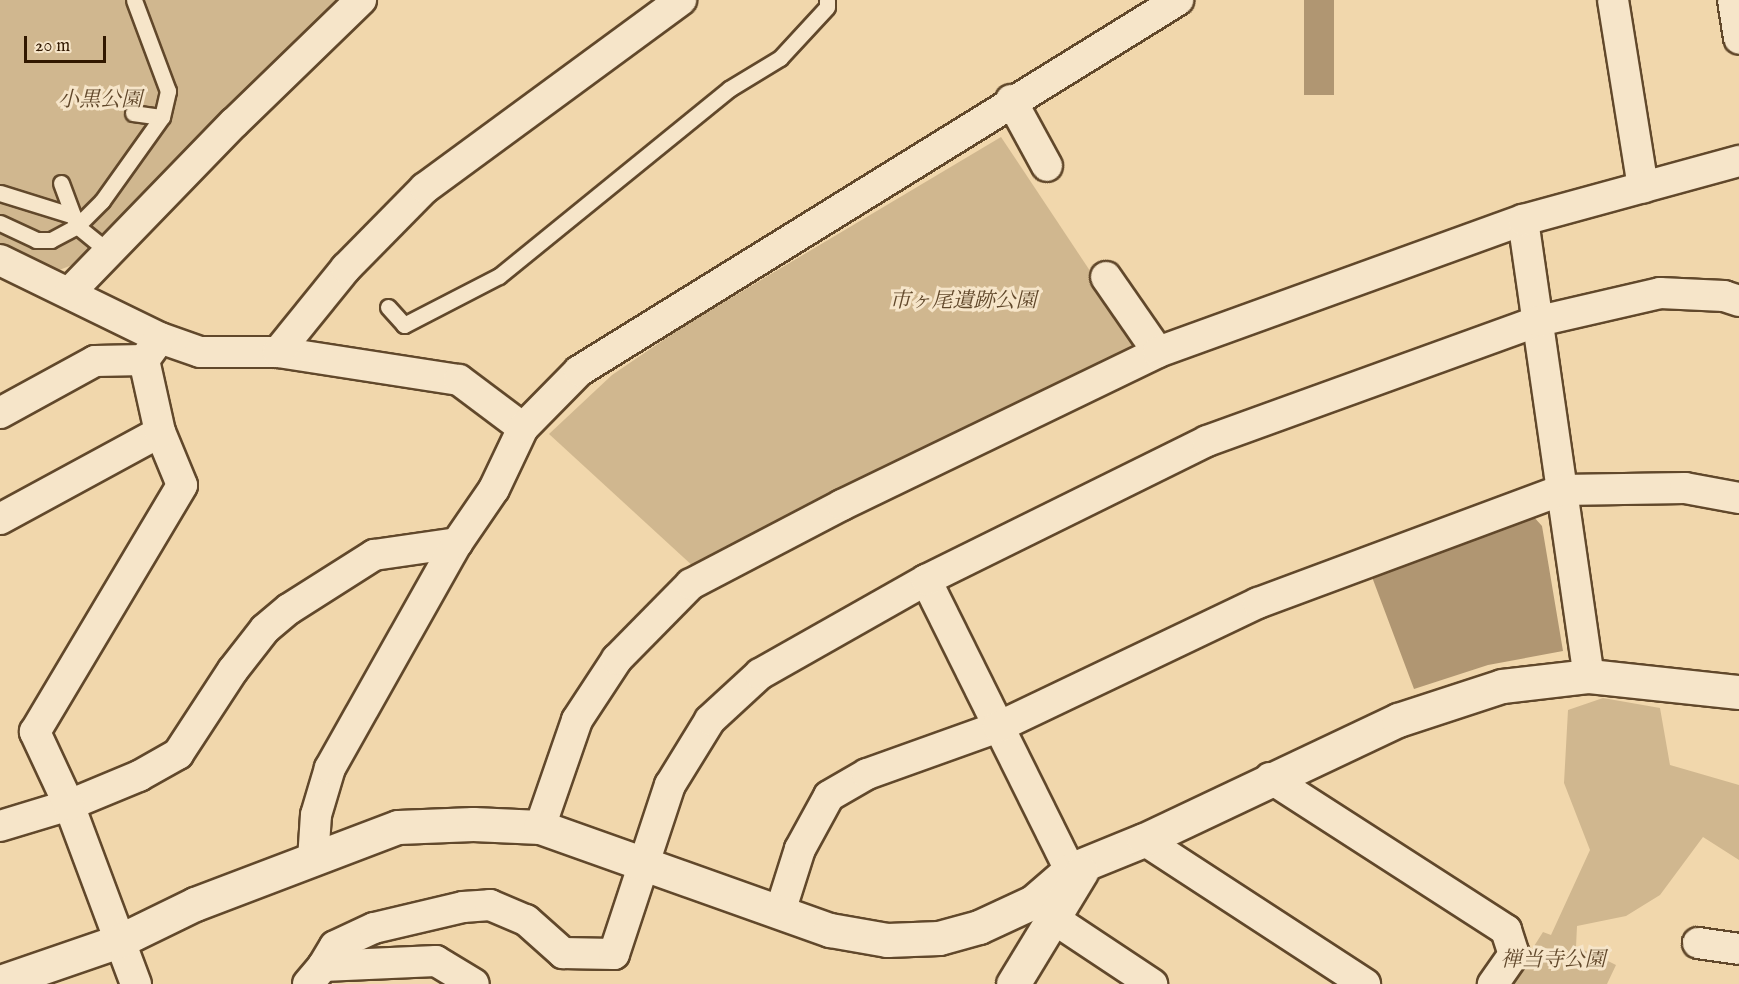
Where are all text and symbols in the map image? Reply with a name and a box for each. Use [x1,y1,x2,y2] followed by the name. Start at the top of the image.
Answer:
[27,24,110,62] scale bar
[35,35,70,58] text: 20 m
[58,88,142,114] park label: 小黒公園
[890,289,1036,315] park label: 市ヶ尾遺跡公園
[1501,948,1605,974] park label: 禅当寺公園

